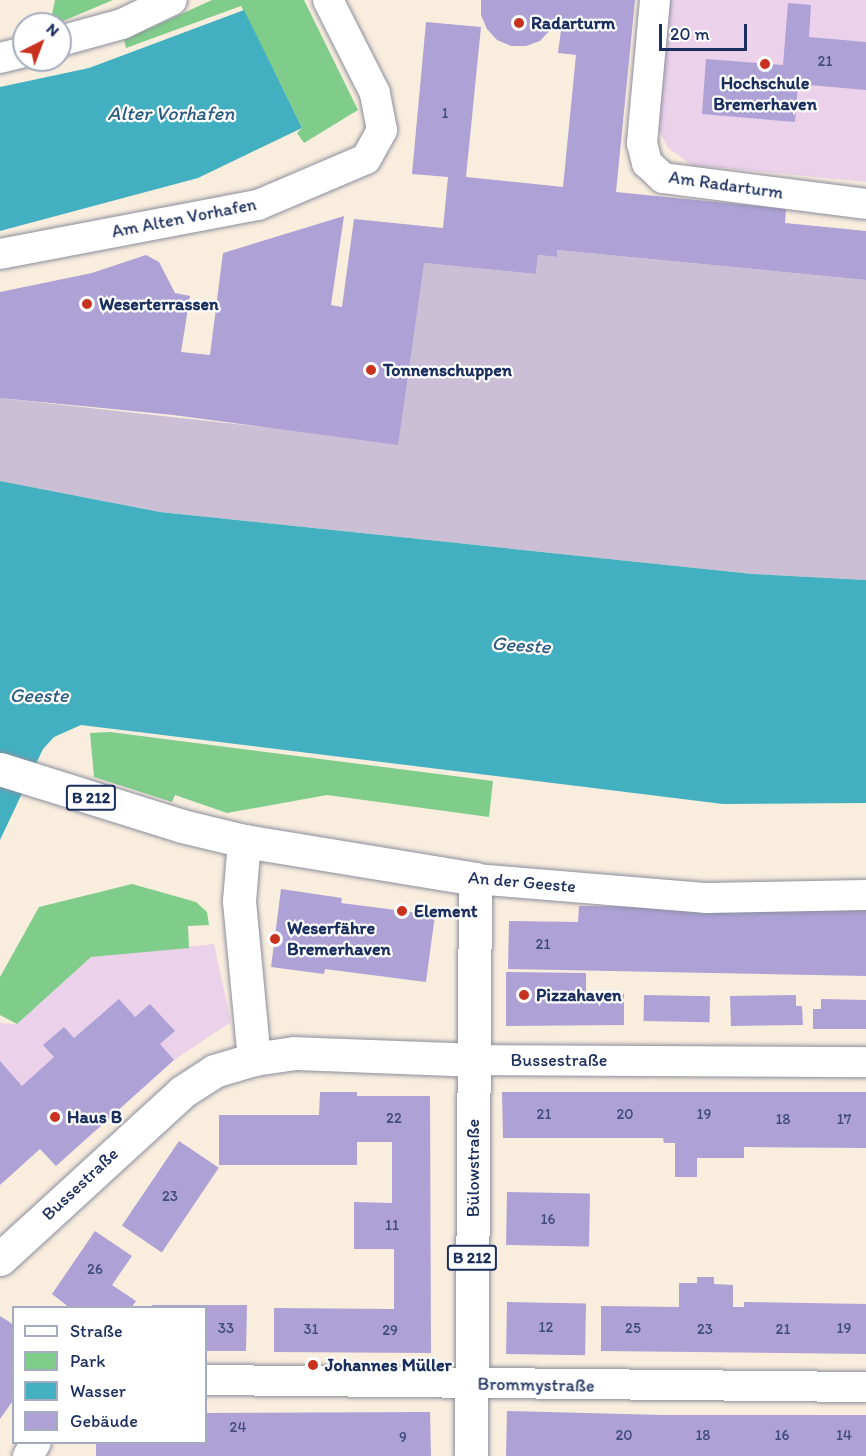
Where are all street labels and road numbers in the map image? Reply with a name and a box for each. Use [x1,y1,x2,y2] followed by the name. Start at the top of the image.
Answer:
[668,166,784,204] street label: Am Radarturm
[110,193,258,243] street label: Am Alten Vorhafen
[66,785,116,811] road number: B 212
[467,867,577,897] street label: An der Geeste
[511,1049,607,1071] street label: Bussestraße
[462,1119,484,1217] street label: Bülowstraße
[37,1143,123,1225] street label: Bussestraße
[446,1245,498,1271] road number: B 212
[477,1373,595,1397] street label: Brommystraße

